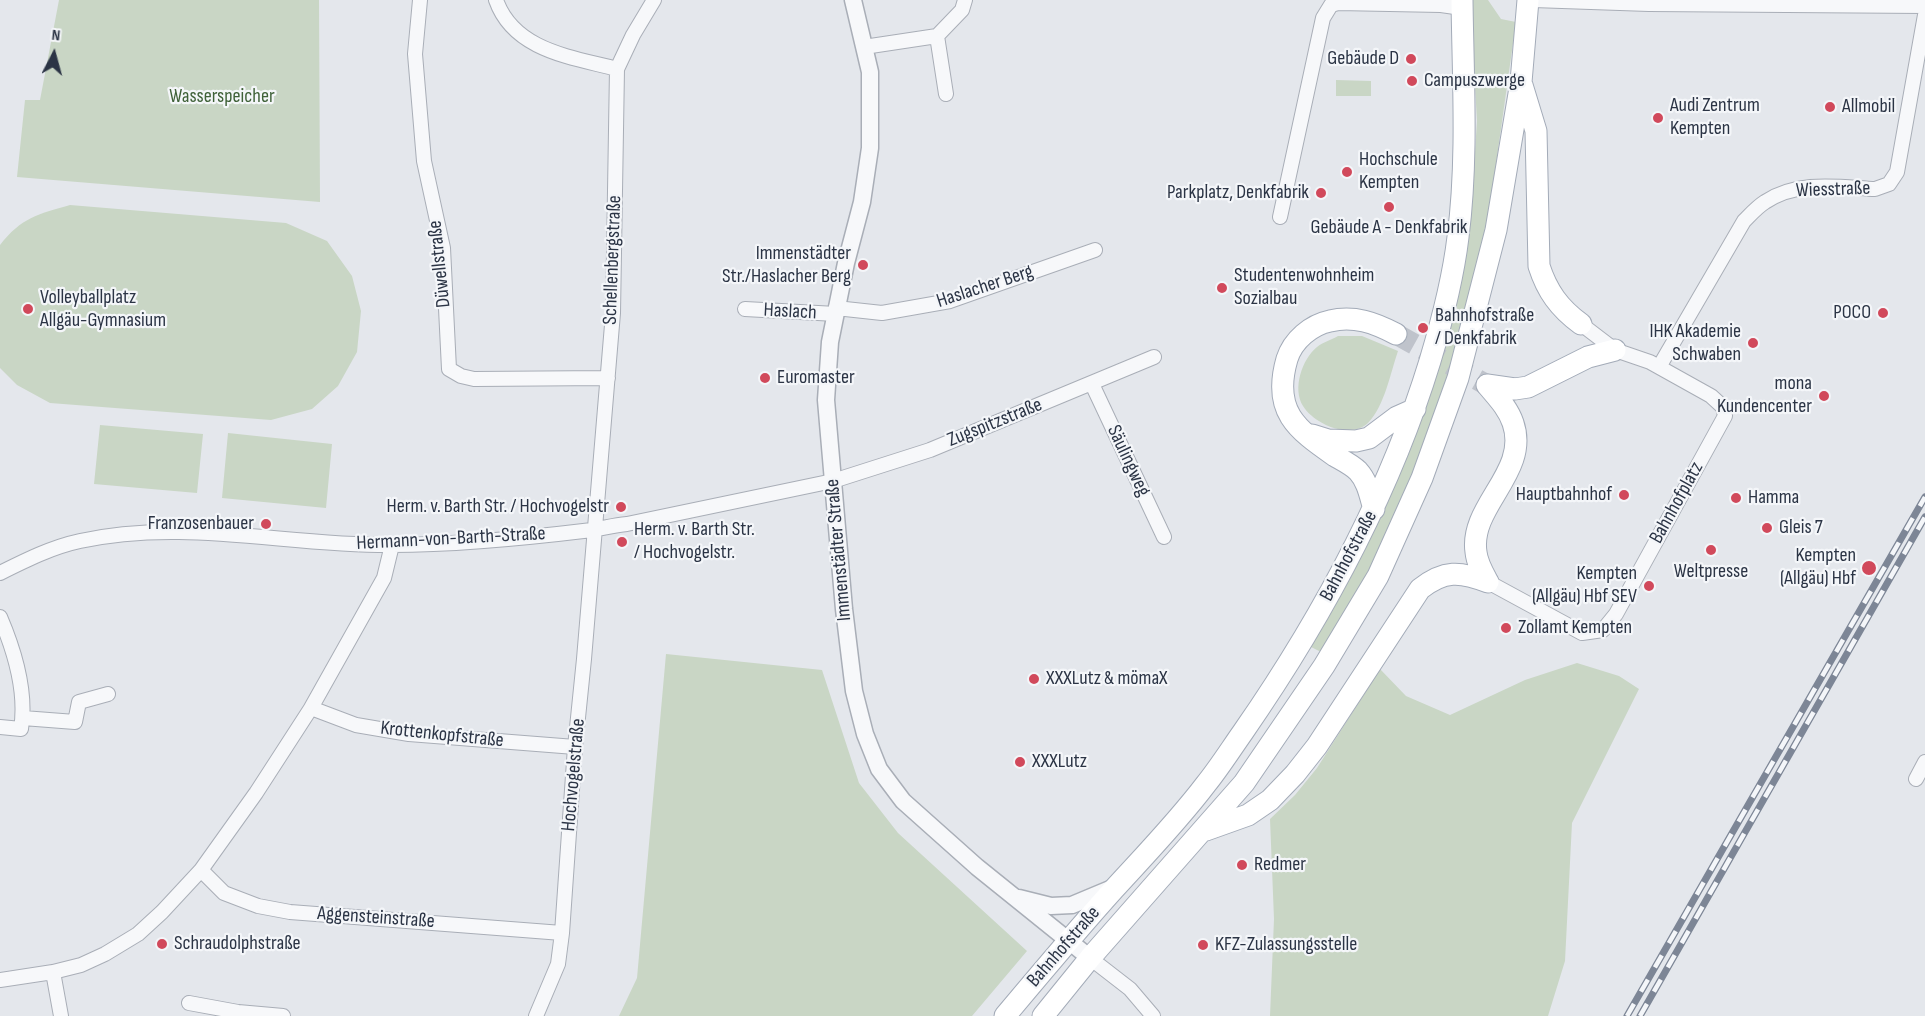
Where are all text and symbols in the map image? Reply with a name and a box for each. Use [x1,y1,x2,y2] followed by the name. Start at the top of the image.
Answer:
[24,24,84,84] north arrow
[51,26,61,45] text: N
[1327,47,1399,71] place label: Gebäude D
[1404,52,1418,66] marker: Gebäude D
[1424,69,1525,93] place label: Campuszwerge
[1405,74,1419,88] marker: Campuszwerge
[169,85,275,109] park label: Wasserspeicher
[1670,94,1760,141] place label: Audi Zentrum Kempten
[1842,95,1895,119] place label: Allmobil
[1823,100,1837,114] marker: Allmobil
[1651,111,1665,125] marker: Audi Zentrum Kempten
[1359,148,1438,195] place label: Hochschule Kempten
[1340,165,1354,179] marker: Hochschule Kempten
[1795,177,1871,203] street label: Wiesstraße
[1167,181,1309,205] place label: Parkplatz, Denkfabrik
[1314,186,1328,200] marker: Parkplatz, Denkfabrik
[599,195,627,325] street label: Schellenbergstraße
[1382,200,1396,214] marker: Gebäude A - Denkfabrik
[1311,216,1467,240] place label: Gebäude A - Denkfabrik
[423,219,457,309] street label: Düwellstraße
[722,242,851,289] place label: Immenstädter Str./Haslacher Berg
[856,258,870,272] marker: Immenstädter Str./Haslacher Berg
[934,260,1036,314] street label: Haslacher Berg
[1234,264,1374,311] place label: Studentenwohnheim Sozialbau
[1215,281,1229,295] marker: Studentenwohnheim Sozialbau
[40,286,166,333] place label: Volleyballplatz Allgäu-Gymnasium
[763,299,817,325] street label: Haslach
[1833,301,1871,325] place label: POCO
[21,302,35,316] marker: Volleyballplatz Allgäu-Gymnasium
[1435,304,1534,351] place label: Bahnhofstraße / Denkfabrik
[1876,306,1890,320] marker: POCO
[1649,320,1741,367] place label: IHK Akademie Schwaben
[1416,321,1430,335] marker: Bahnhofstraße / Denkfabrik
[1746,336,1760,350] marker: IHK Akademie Schwaben
[777,366,855,390] place label: Euromaster
[758,371,772,385] marker: Euromaster
[1717,372,1812,419] place label: mona Kundencenter
[1817,389,1831,403] marker: mona Kundencenter
[944,393,1046,453] street label: Zugspitzstraße
[1101,421,1155,501] street label: Säulingweg
[1645,458,1709,548] street label: Bahnhofplatz
[821,478,857,622] street label: Immenstädter Straße
[1516,483,1612,507] place label: Hauptbahnhof
[1748,486,1799,510] place label: Hamma
[1617,488,1631,502] marker: Hauptbahnhof
[1729,491,1743,505] marker: Hamma
[387,495,609,519] place label: Herm. v. Barth Str. / Hochvogelstr
[614,500,628,514] marker: Herm. v. Barth Str. / Hochvogelstr
[1315,507,1383,605] street label: Bahnhofstraße
[148,512,254,536] place label: Franzosenbauer
[1779,516,1823,540] place label: Gleis 7
[259,517,273,531] marker: Franzosenbauer
[634,518,755,565] place label: Herm. v. Barth Str. / Hochvogelstr.
[1760,521,1774,535] marker: Gleis 7
[356,522,546,556] street label: Hermann-von-Barth-Straße
[615,535,629,549] marker: Herm. v. Barth Str. / Hochvogelstr.
[1704,543,1718,557] marker: Weltpresse
[1780,544,1856,591] place label: Kempten (Allgäu) Hbf
[1860,559,1878,577] marker: Kempten (Allgäu) Hbf
[1674,560,1748,584] place label: Weltpresse
[1532,562,1637,609] place label: Kempten (Allgäu) Hbf SEV
[1642,579,1656,593] marker: Kempten (Allgäu) Hbf SEV
[1518,616,1632,640] place label: Zollamt Kempten
[1499,621,1513,635] marker: Zollamt Kempten
[1046,667,1168,691] place label: XXXLutz & mömaX
[1027,672,1041,686] marker: XXXLutz & mömaX
[379,717,505,753] street label: Krottenkopfstraße
[557,718,591,832] street label: Hochvogelstraße
[1032,750,1087,774] place label: XXXLutz
[1013,755,1027,769] marker: XXXLutz
[1254,853,1306,877] place label: Redmer
[1235,858,1249,872] marker: Redmer
[317,902,435,934] street label: Aggensteinstraße
[1022,902,1106,992] street label: Bahnhofstraße
[174,932,301,956] place label: Schraudolphstraße
[1215,933,1357,957] place label: KFZ-Zulassungsstelle
[155,937,169,951] marker: Schraudolphstraße
[1196,938,1210,952] marker: KFZ-Zulassungsstelle

